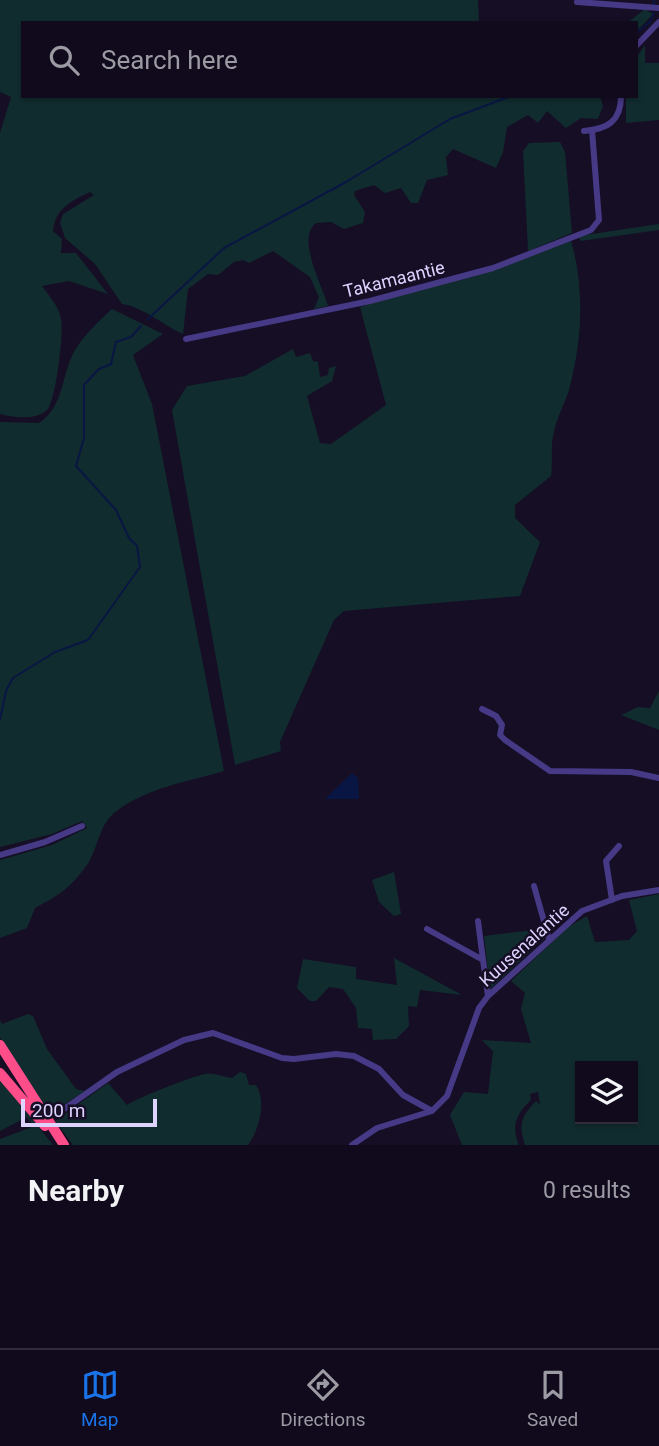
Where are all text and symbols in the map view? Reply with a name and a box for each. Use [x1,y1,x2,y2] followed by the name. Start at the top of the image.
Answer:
[21,21,638,98] search box
[45,41,83,79] icon: search
[101,45,238,75] text: Search here
[341,256,447,302] street label: Takamaantie
[475,899,573,991] street label: Kuusenalantie
[575,1061,638,1124] map controls
[575,1061,638,1124] button: layers
[21,1096,158,1128] scale bar
[32,1099,85,1122] text: 200 m
[28,1173,124,1208] text: Nearby
[543,1177,631,1204] text: 0 results
[81,1366,119,1431] tab: Map
[280,1366,365,1431] tab: Directions
[527,1366,578,1431] tab: Saved

